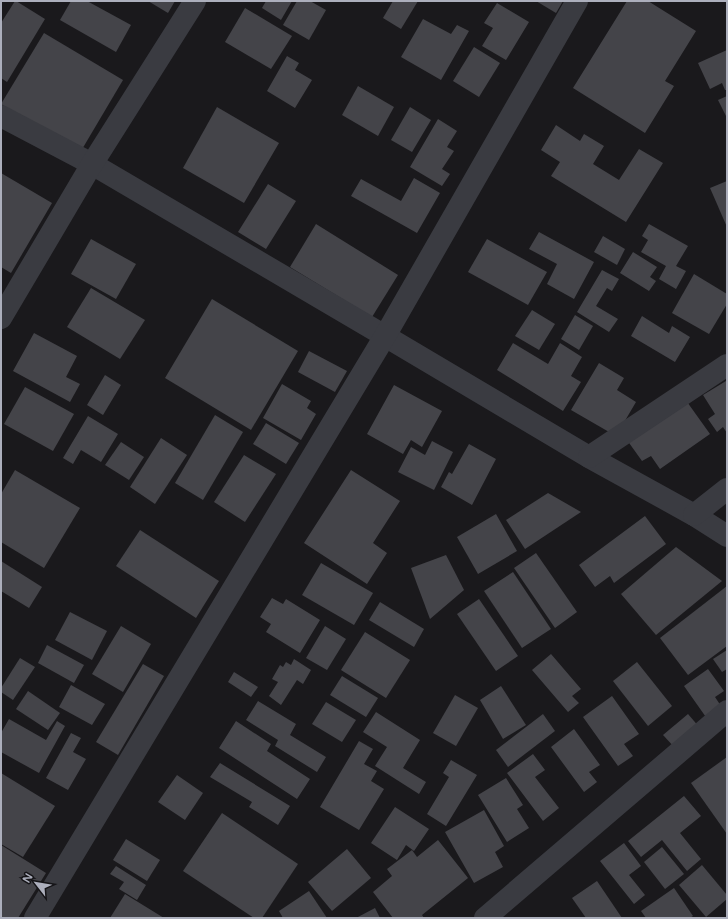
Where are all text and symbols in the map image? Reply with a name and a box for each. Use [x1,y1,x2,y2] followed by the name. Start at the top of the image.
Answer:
[16,863,56,903] north arrow
[20,871,36,885] text: N

